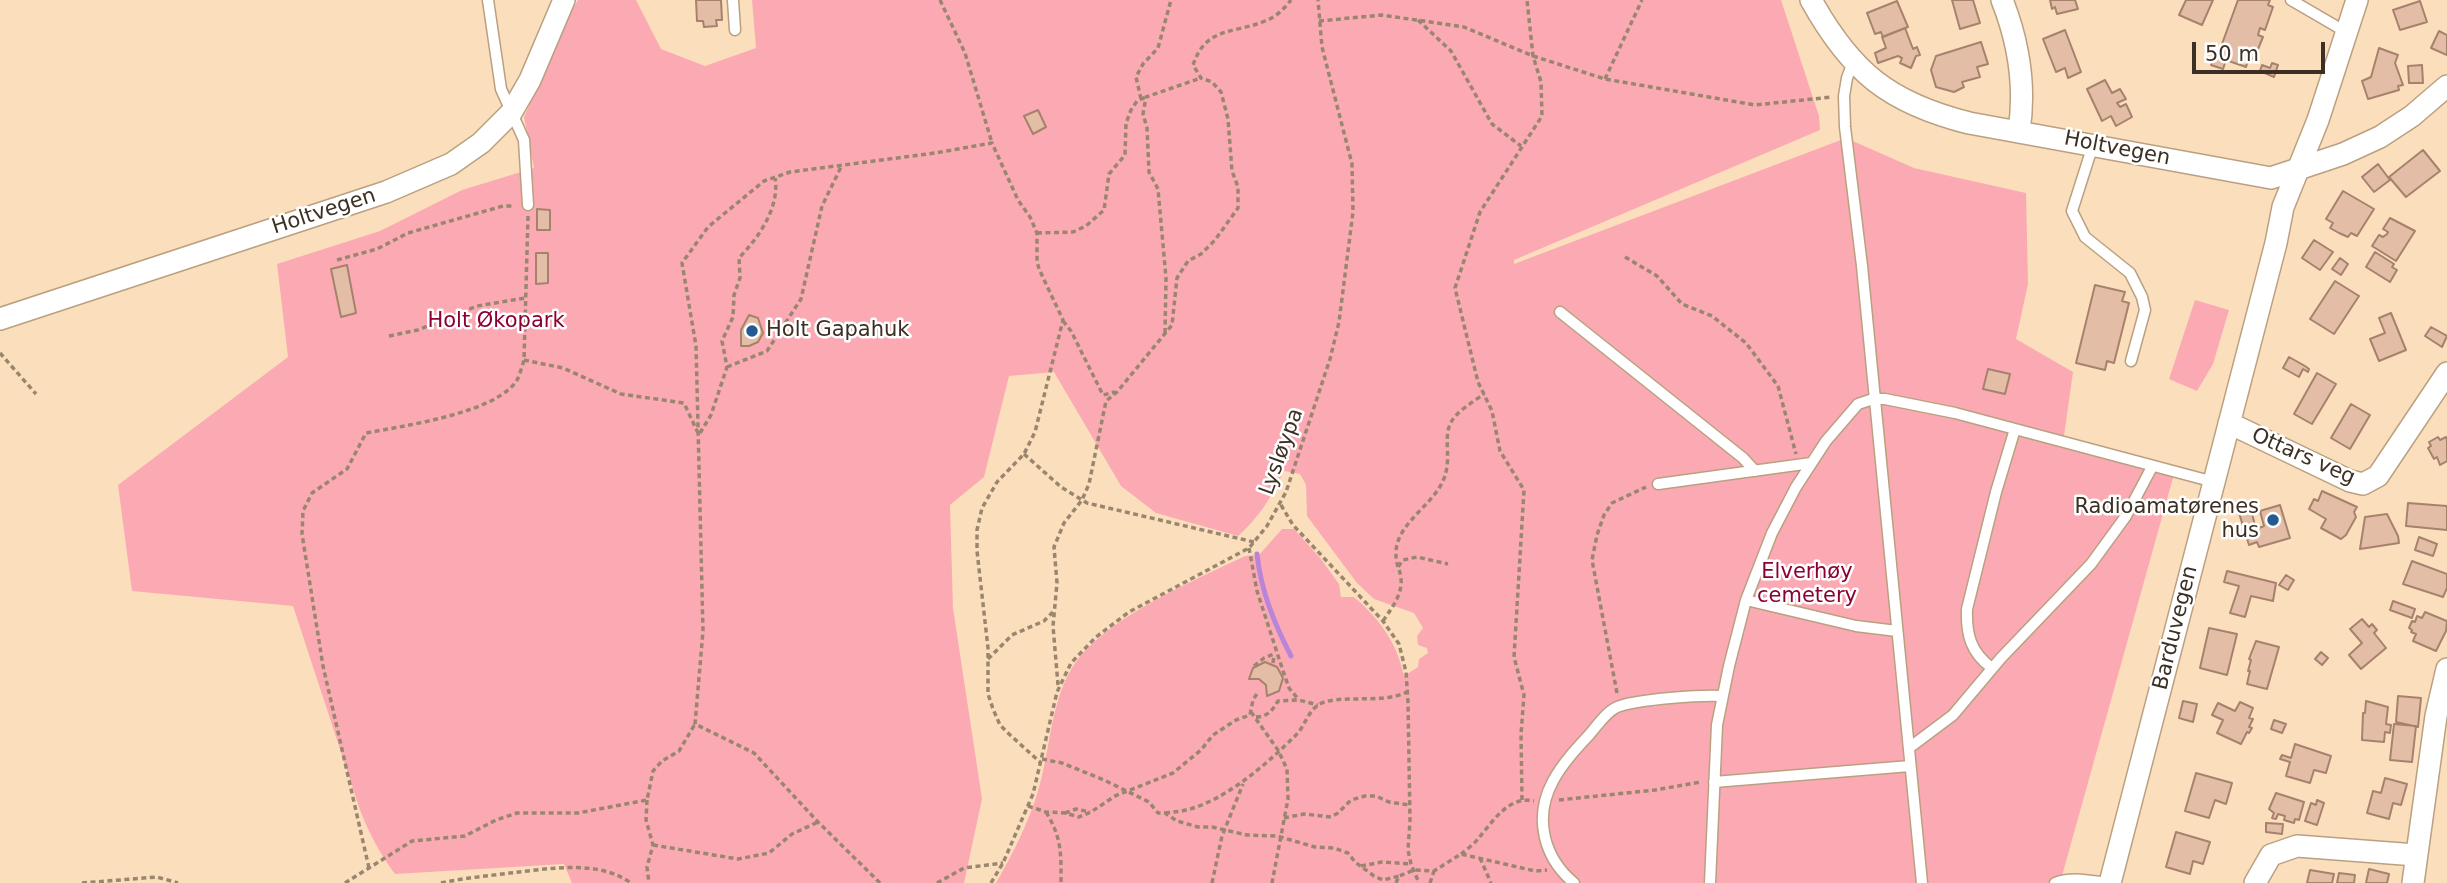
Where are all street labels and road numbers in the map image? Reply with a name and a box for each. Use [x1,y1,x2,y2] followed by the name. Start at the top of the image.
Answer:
[2062,126,2172,172] street label: Holtvegen
[269,183,379,241] street label: Holtvegen
[1255,405,1309,499] street label: Lysløypa
[2247,423,2359,491] street label: Ottars veg
[2148,563,2204,693] street label: Barduvegen

